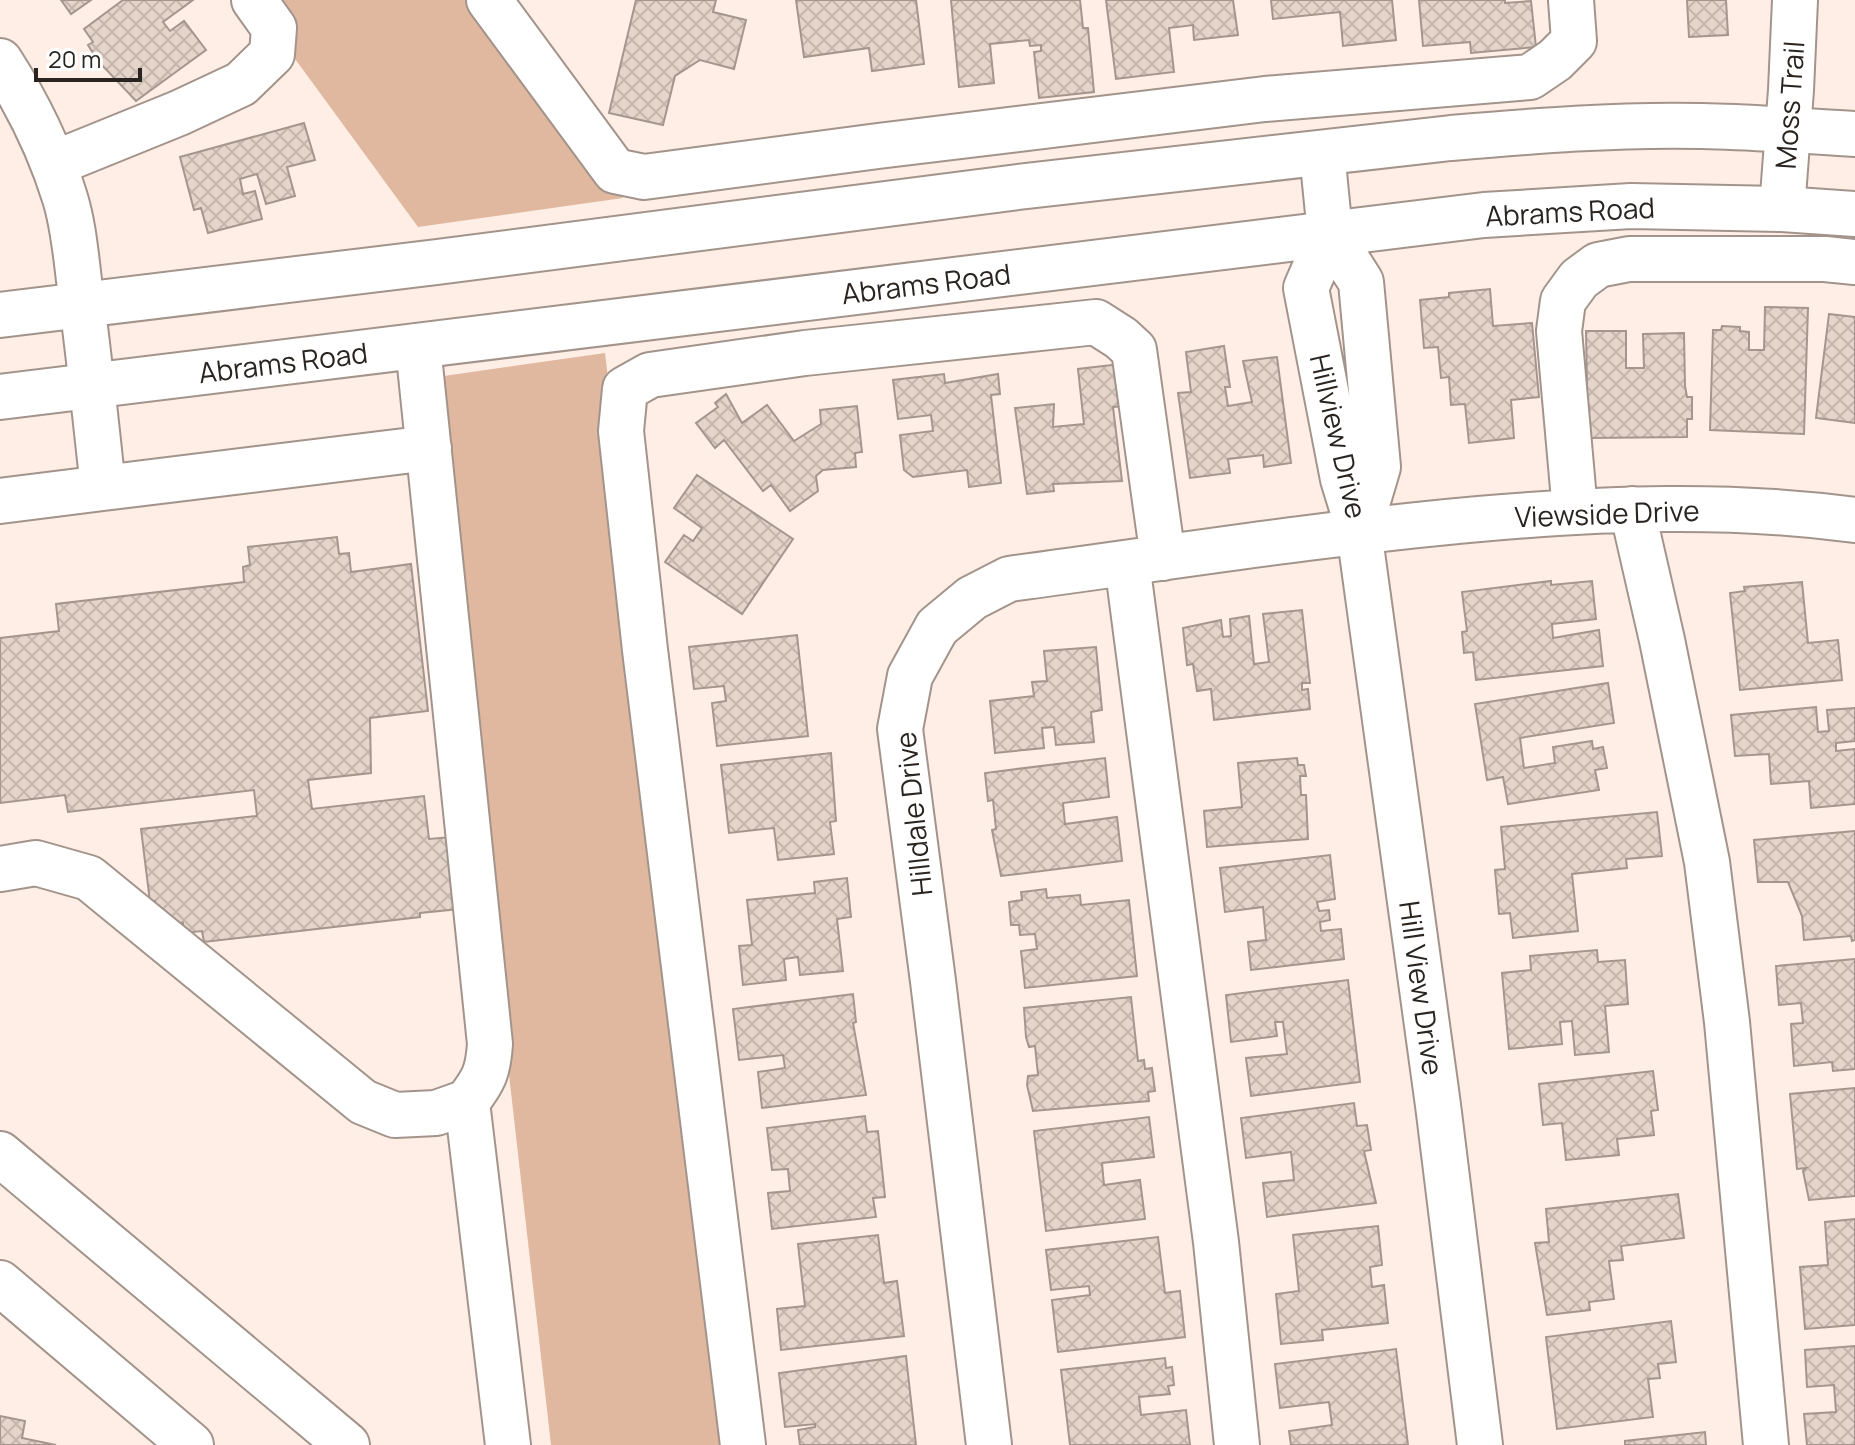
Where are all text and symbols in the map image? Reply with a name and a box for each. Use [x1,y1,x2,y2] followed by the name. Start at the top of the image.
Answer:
[36,32,140,82] scale bar
[1766,40,1812,170] street label: Moss Trail
[48,42,101,75] text: 20 m
[1484,188,1656,234] street label: Abrams Road
[839,254,1013,312] street label: Abrams Road
[196,333,370,391] street label: Abrams Road
[1302,350,1376,522] street label: Hillview Drive
[1514,491,1700,535] street label: Viewside Drive
[885,730,941,898] street label: Hilldale Drive
[1391,898,1453,1078] street label: Hill View Drive

